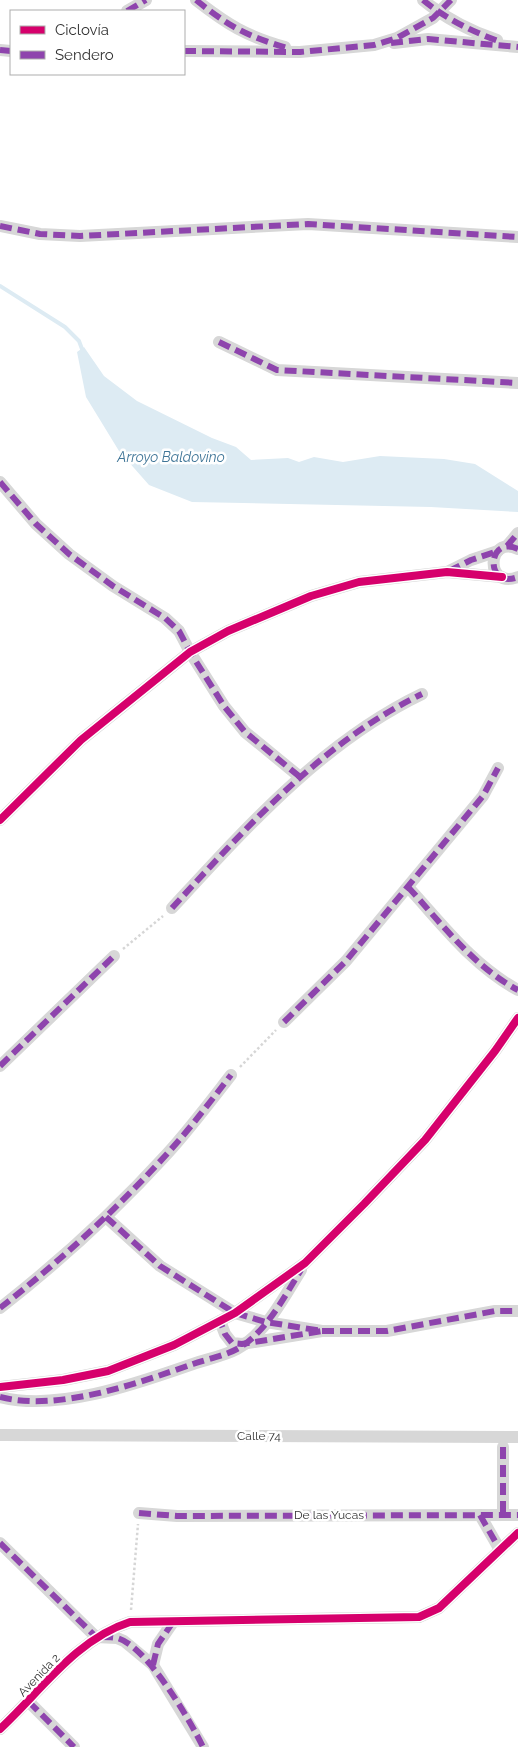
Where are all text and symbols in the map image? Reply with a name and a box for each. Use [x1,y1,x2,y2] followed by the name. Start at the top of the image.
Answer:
[10,10,185,75] legend
[55,21,109,39] text: Ciclovía
[55,46,114,64] text: Sendero
[116,449,225,465] water label: Arroyo Baldovino
[237,1429,281,1443] street label: Calle 74
[294,1508,364,1522] street label: De las Yucas
[15,1651,63,1699] street label: Avenida 2

